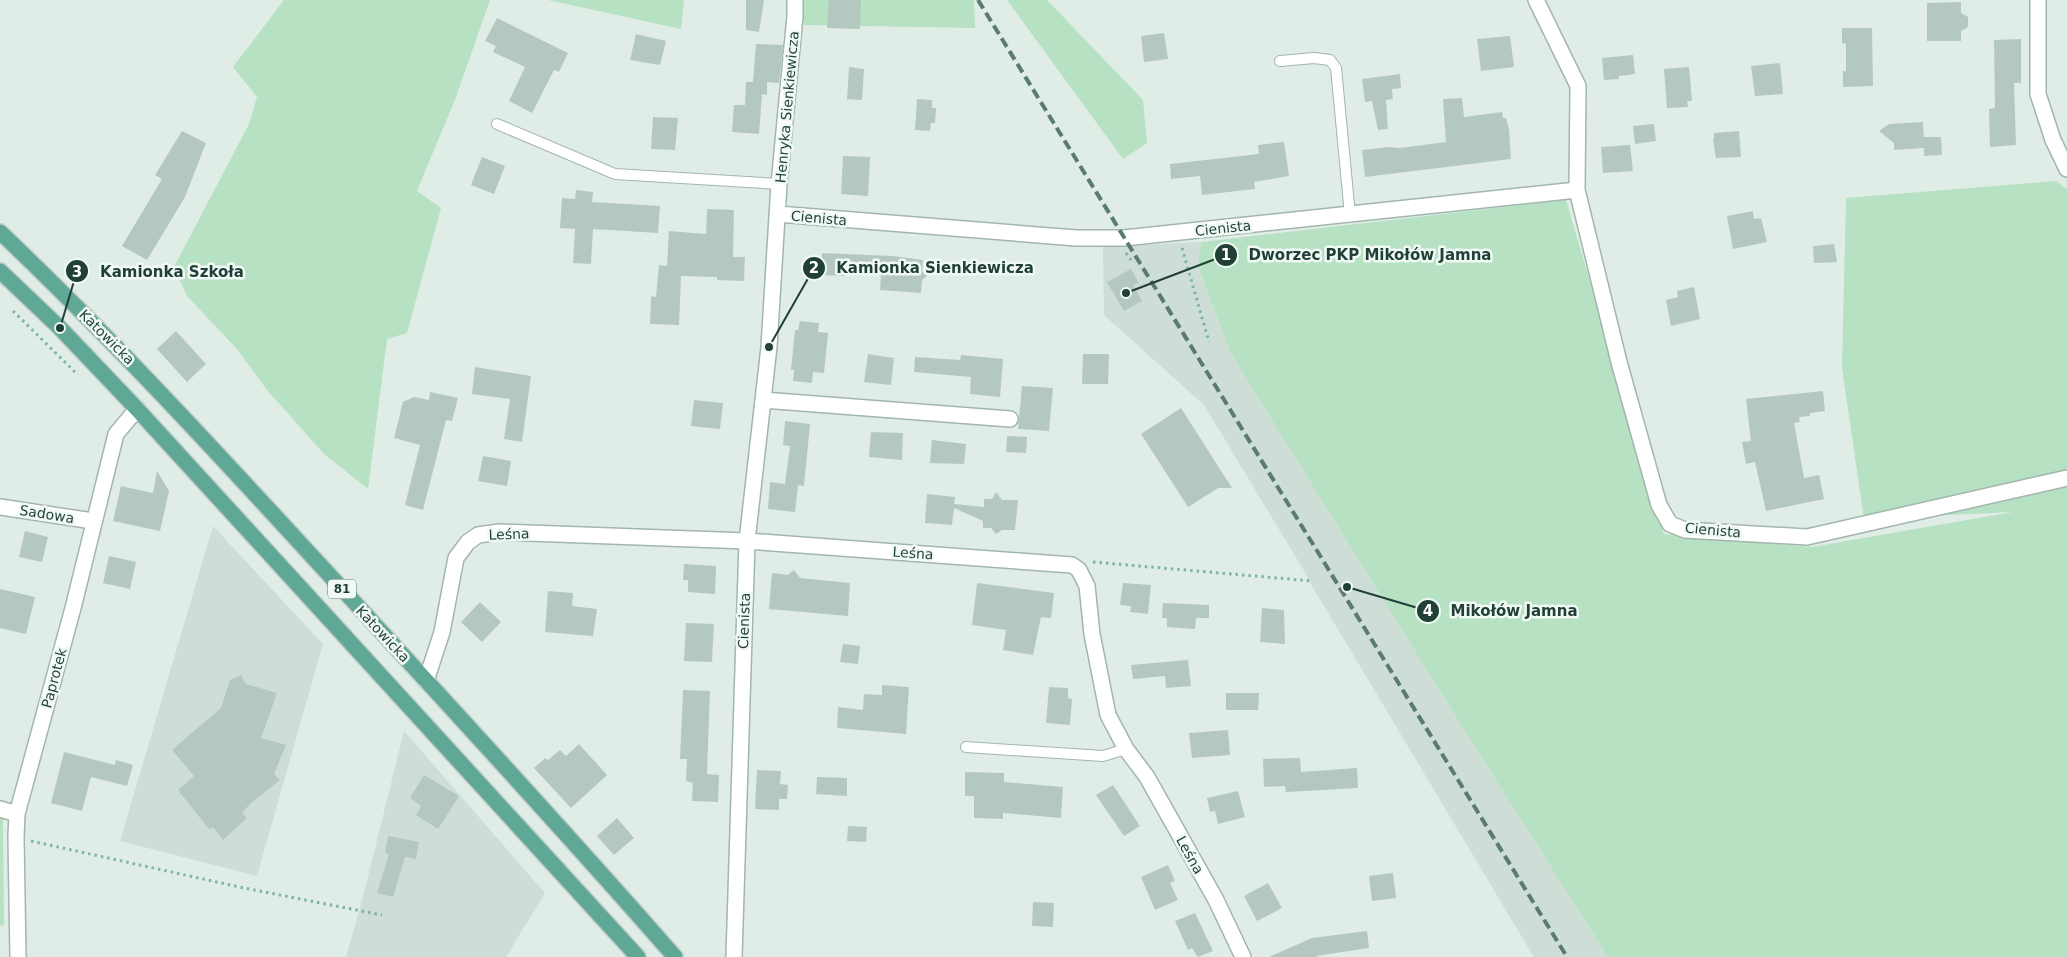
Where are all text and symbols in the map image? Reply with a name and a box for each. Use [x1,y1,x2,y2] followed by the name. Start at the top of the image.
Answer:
[772,30,802,184] street label: Henryka Sienkiewicza
[790,208,848,228] street label: Cienista
[1194,217,1252,239] street label: Cienista
[1213,240,1501,270] callout: Dworzec PKP Mikołów Jamna
[1221,246,1231,264] text: 1
[1249,246,1491,264] text: Dworzec PKP Mikołów Jamna
[802,253,1044,283] callout: Kamionka Sienkiewicza
[65,256,254,286] callout: Kamionka Szkoła
[809,259,819,277] text: 2
[836,259,1034,277] text: Kamionka Sienkiewicza
[72,263,82,281] text: 3
[100,263,244,281] text: Kamionka Szkoła
[76,306,138,368] street label: Katowicka
[19,502,75,526] street label: Sadowa
[1684,520,1742,540] street label: Cienista
[488,525,530,543] street label: Leśna
[892,544,934,562] street label: Leśna
[328,580,356,598] road number: 81
[735,593,753,649] street label: Cienista
[1416,596,1588,626] callout: Mikołów Jamna
[1423,602,1433,620] text: 4
[1450,602,1578,620] text: Mikołów Jamna
[353,603,413,665] street label: Katowicka
[38,645,70,710] street label: Paprotek
[1173,833,1207,877] street label: Leśna

